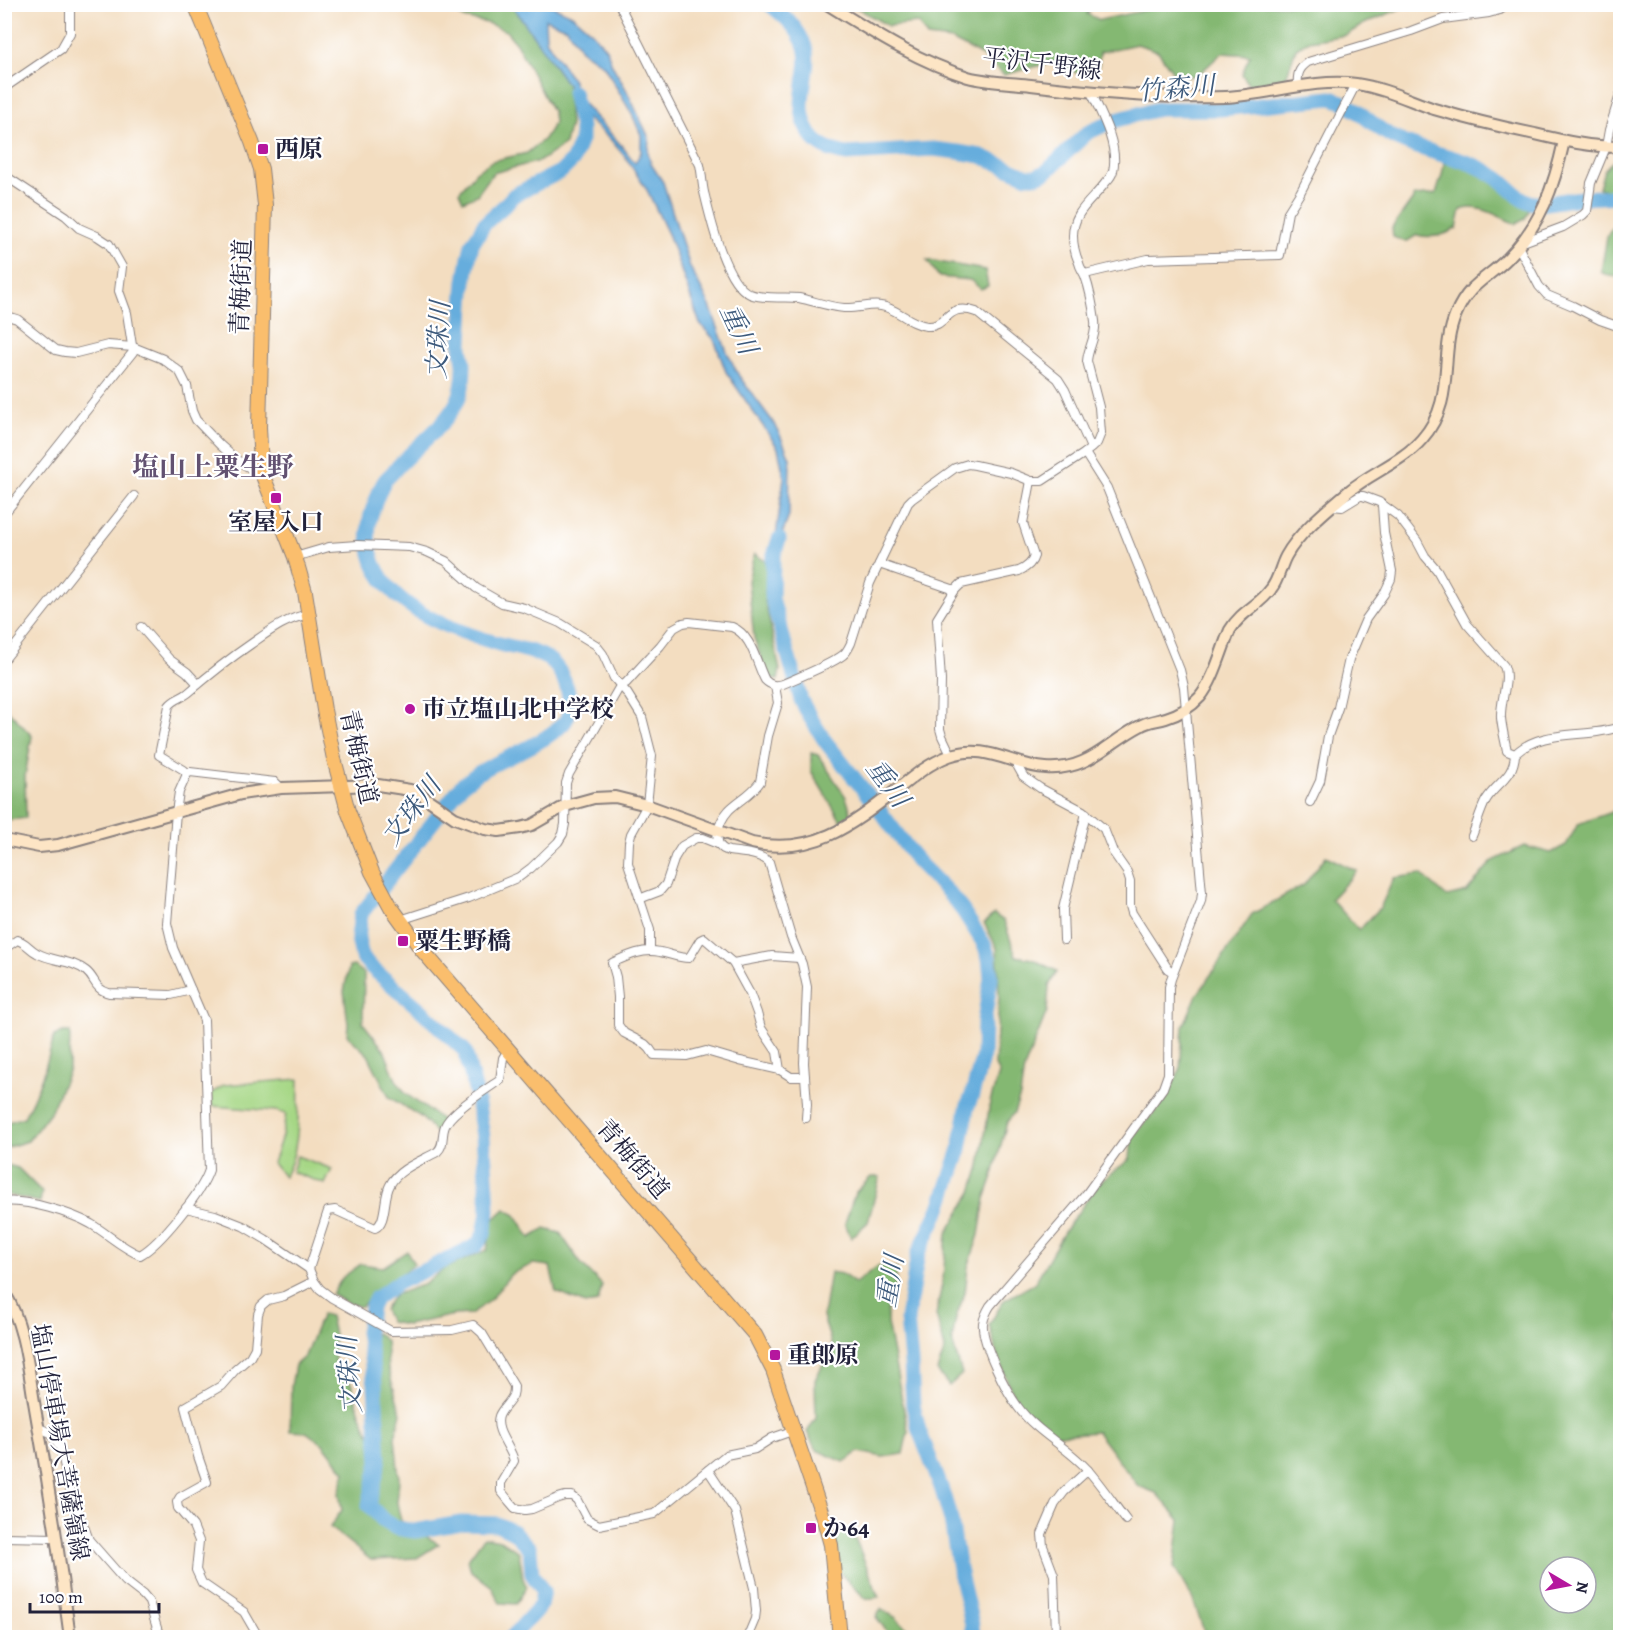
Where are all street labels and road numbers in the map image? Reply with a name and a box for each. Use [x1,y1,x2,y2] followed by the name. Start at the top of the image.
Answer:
[980,41,1104,87] street label: 平沢千野線
[223,238,259,336] street label: 青梅街道
[333,707,385,807] street label: 青梅街道
[589,1112,677,1206] street label: 青梅街道
[23,1321,97,1563] street label: 塩山停車場大菩薩嶺線

